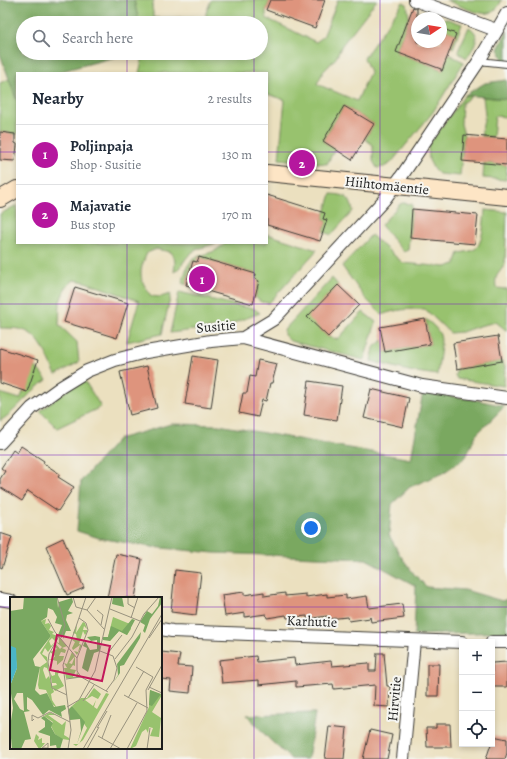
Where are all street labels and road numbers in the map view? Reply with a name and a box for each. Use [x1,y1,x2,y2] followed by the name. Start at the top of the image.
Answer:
[344,172,430,199] street label: Hiihtomäentie
[196,315,237,338] street label: Susitie
[286,611,338,632] street label: Karhutie
[383,676,406,722] street label: Hirvitie

